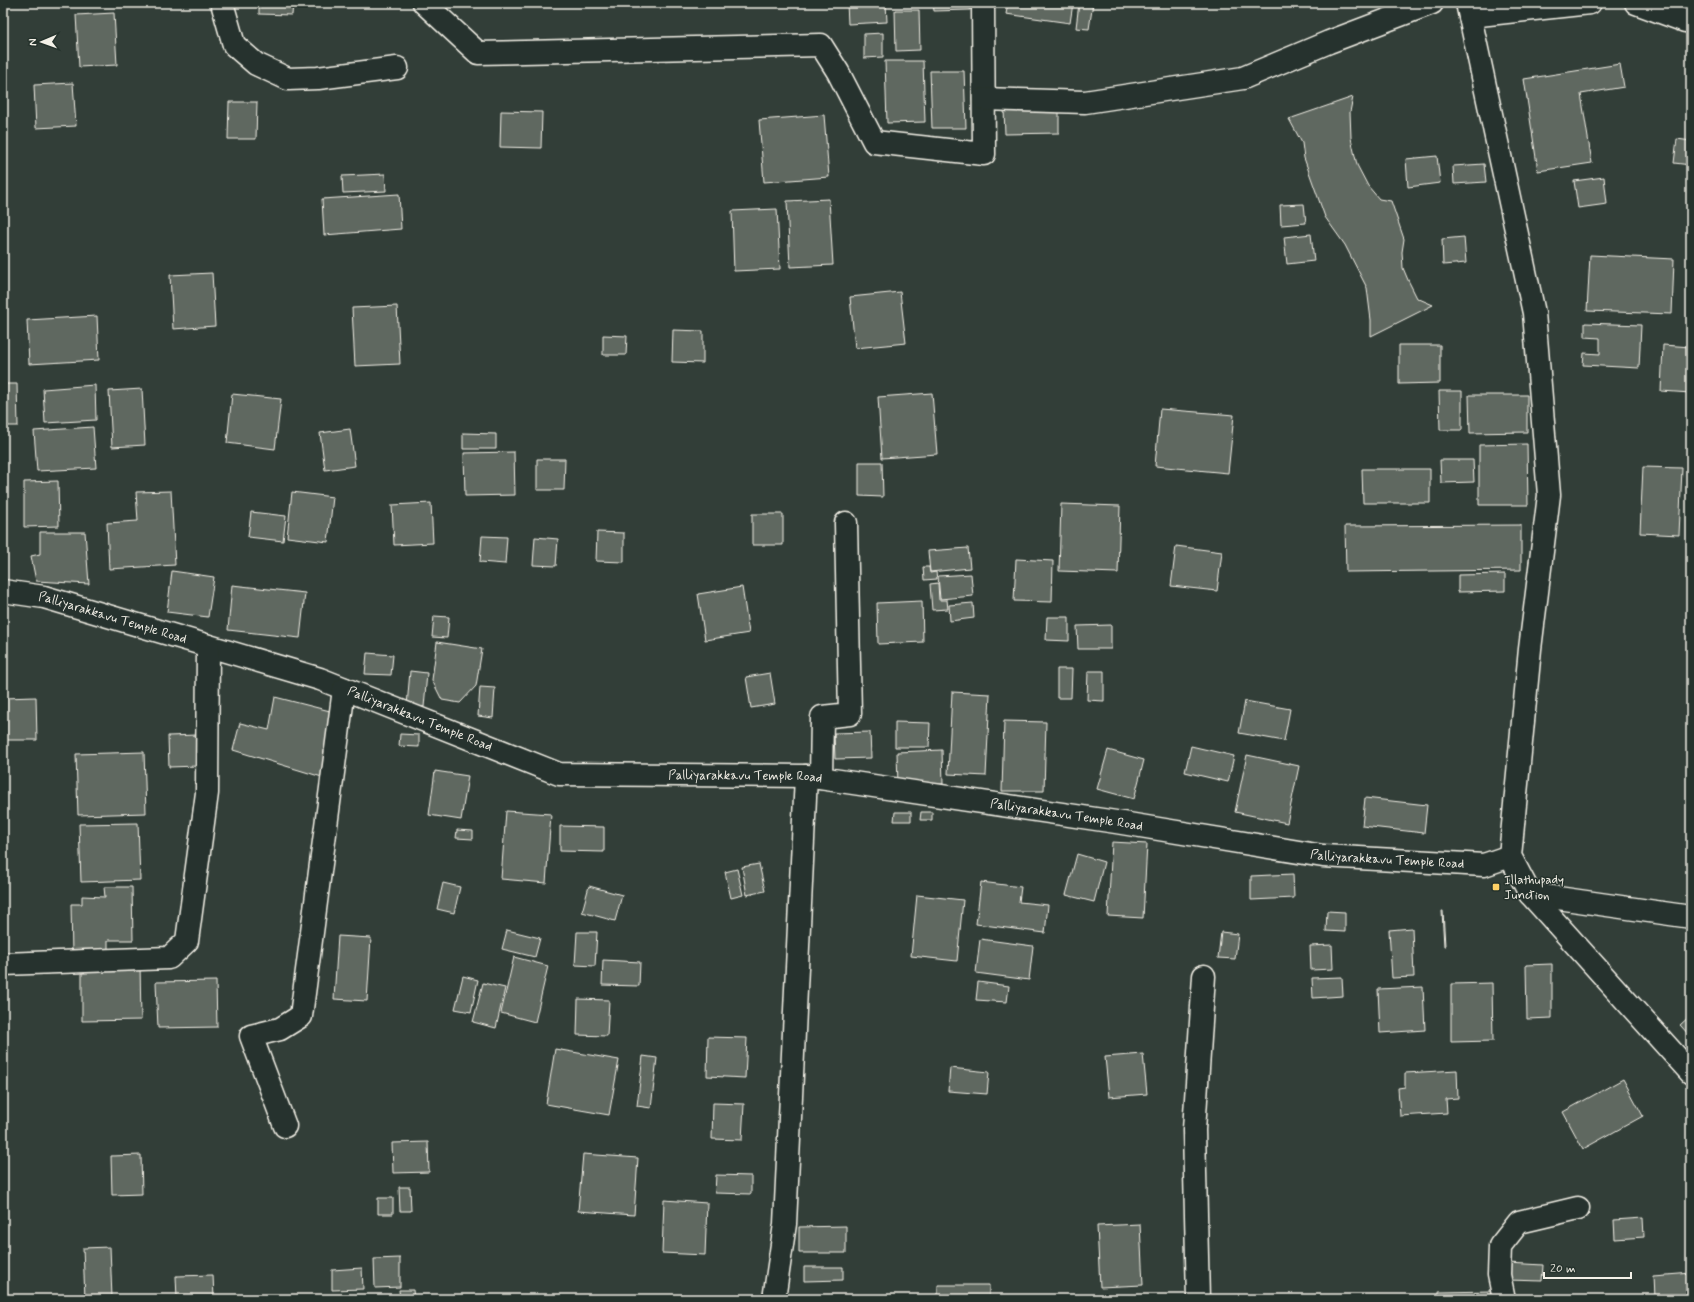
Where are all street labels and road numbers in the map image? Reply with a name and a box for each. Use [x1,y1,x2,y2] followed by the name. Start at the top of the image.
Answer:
[37,588,189,647] street label: Palliyarakkavu Temple Road
[345,682,495,755] street label: Palliyarakkavu Temple Road
[668,766,824,787] street label: Palliyarakkavu Temple Road
[989,795,1144,835] street label: Palliyarakkavu Temple Road
[1309,846,1465,872] street label: Palliyarakkavu Temple Road

